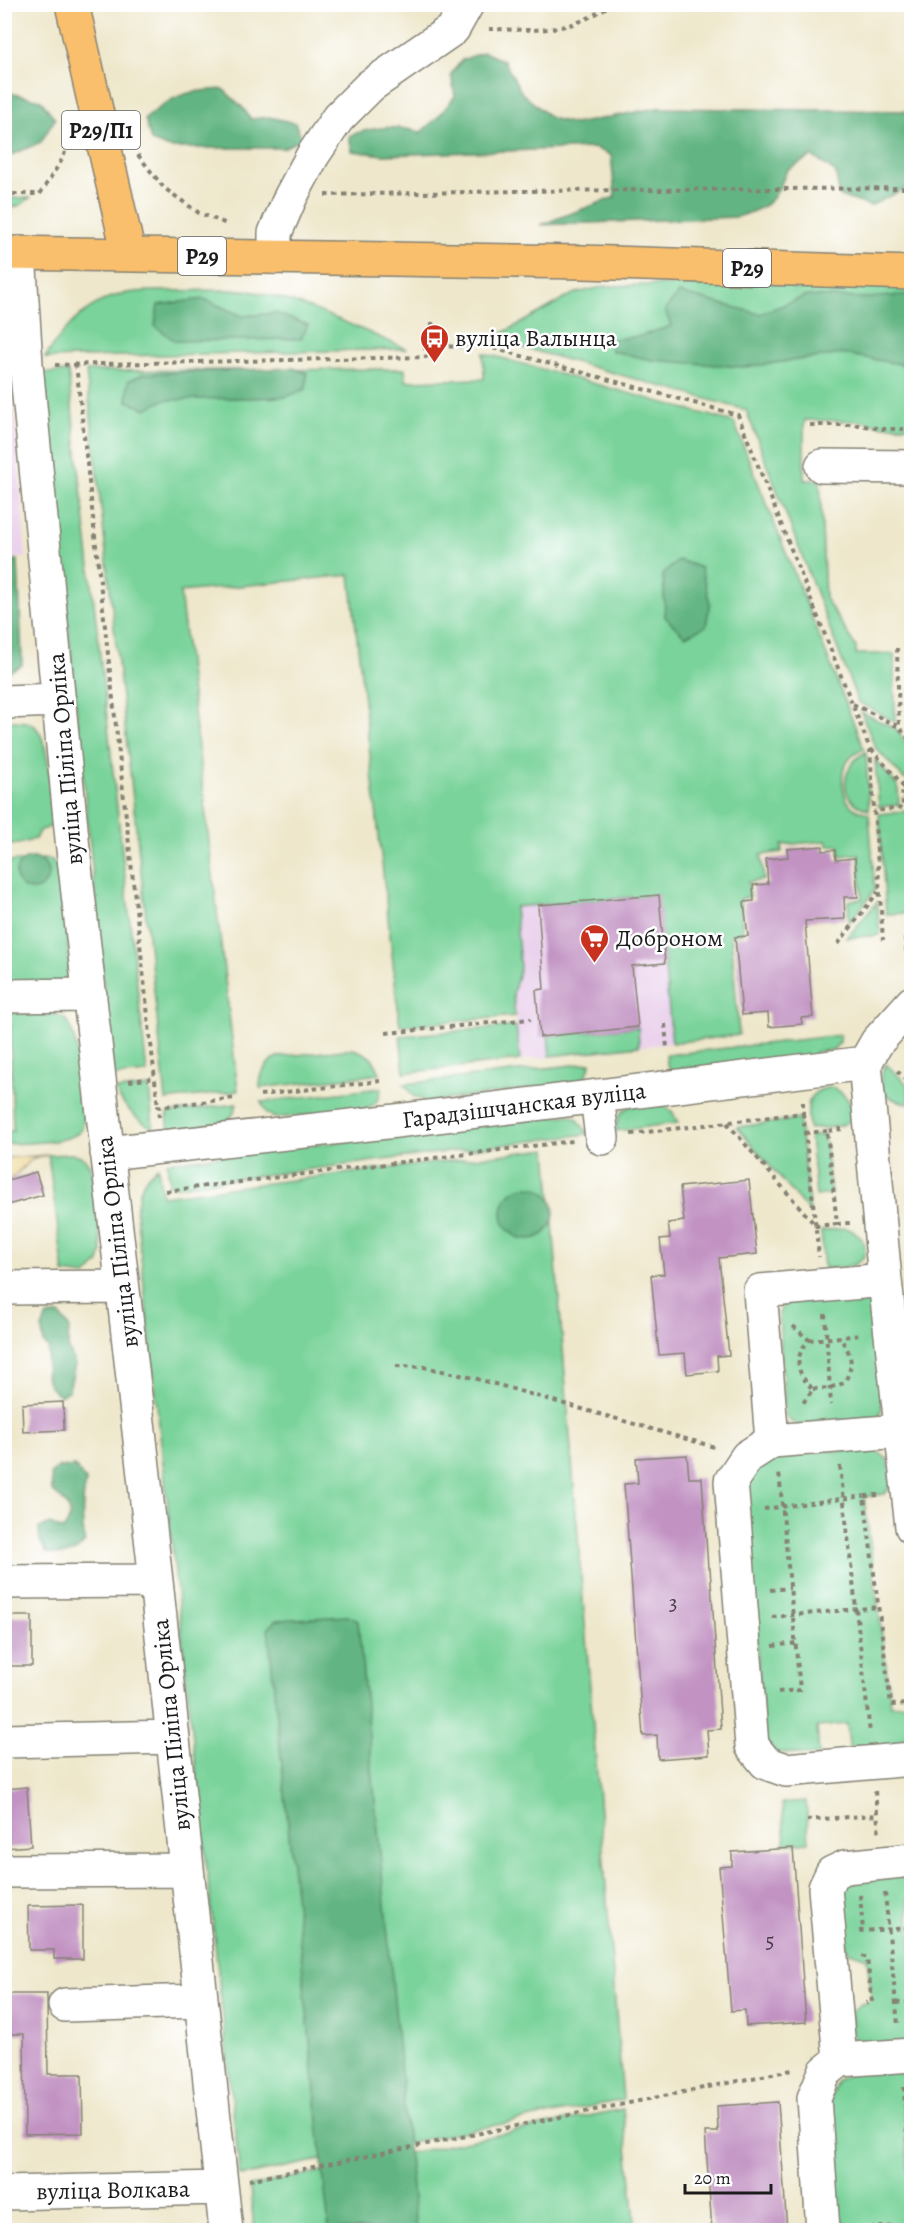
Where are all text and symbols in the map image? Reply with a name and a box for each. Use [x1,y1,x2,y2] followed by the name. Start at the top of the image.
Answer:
[62,111,140,149] road number: Р29/П1
[178,237,226,275] road number: Р29
[723,249,771,287] road number: Р29
[418,322,450,364] bus stop icon: вуліца Валынца
[455,322,617,354] place label: вуліца Валынца
[40,652,90,866] street label: вуліца Піліпа Орліка
[579,922,611,964] supermarket icon: Доброном
[616,922,723,954] place label: Доброном
[400,1074,648,1136] street label: Гарадзішчанская вуліца
[88,1134,146,1350] street label: вуліца Піліпа Орліка
[669,1589,677,1617] house number: 3
[144,1618,198,1832] street label: вуліца Піліпа Орліка
[765,1927,775,1955] house number: 5
[685,2157,770,2195] scale bar
[694,2166,731,2190] text: 20 m
[36,2173,190,2207] street label: вуліца Волкава

